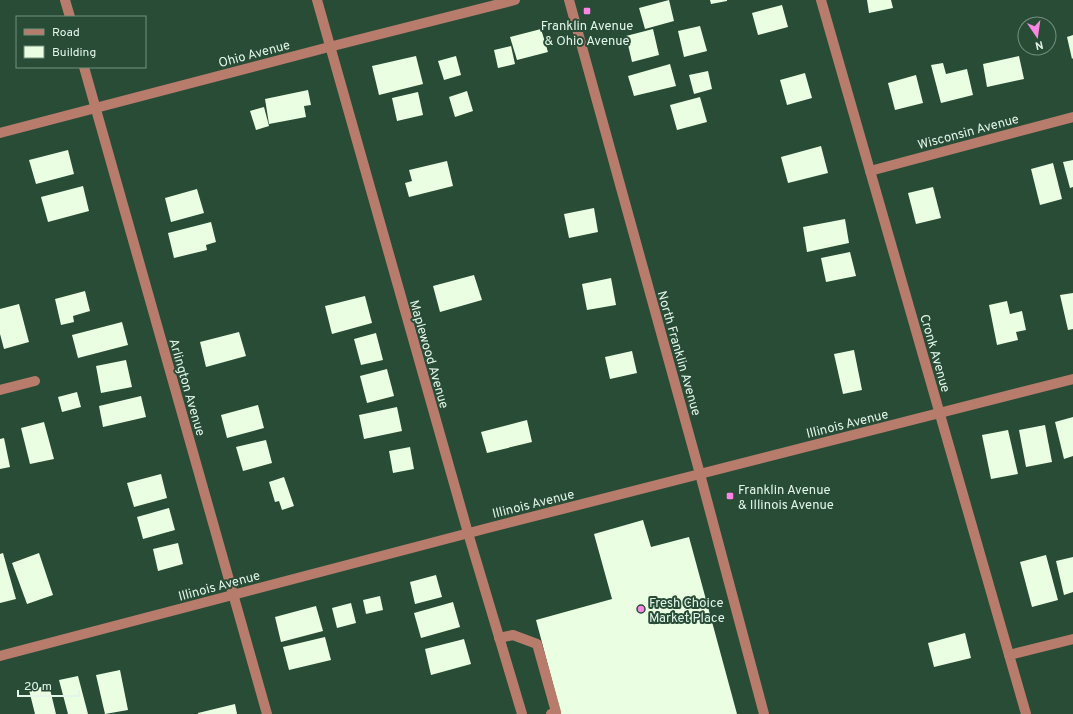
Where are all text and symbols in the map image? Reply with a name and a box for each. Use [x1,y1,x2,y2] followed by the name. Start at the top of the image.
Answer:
[582,6,592,16] marker: Franklin Avenue & Ohio Avenue
[16,16,146,68] legend
[1017,16,1057,56] north arrow
[541,19,633,50] place label: Franklin Avenue & Ohio Avenue
[52,25,80,41] text: Road
[1034,37,1044,52] text: N
[217,38,292,72] street label: Ohio Avenue
[52,45,96,61] text: Building
[916,112,1021,154] street label: Wisconsin Avenue
[653,289,704,418] street label: North Franklin Avenue
[405,298,451,411] street label: Maplewood Avenue
[915,313,953,394] street label: Cronk Avenue
[165,337,208,438] street label: Arlington Avenue
[805,407,890,443] street label: Illinois Avenue
[738,483,834,514] place label: Franklin Avenue & Illinois Avenue
[491,487,576,523] street label: Illinois Avenue
[725,491,735,501] marker: Franklin Avenue & Illinois Avenue
[177,568,262,606] street label: Illinois Avenue
[649,596,725,627] place label: Fresh Choice Market Place
[636,604,646,614] marker: Fresh Choice Market Place
[18,672,79,698] scale bar
[24,679,52,695] text: 20 m

